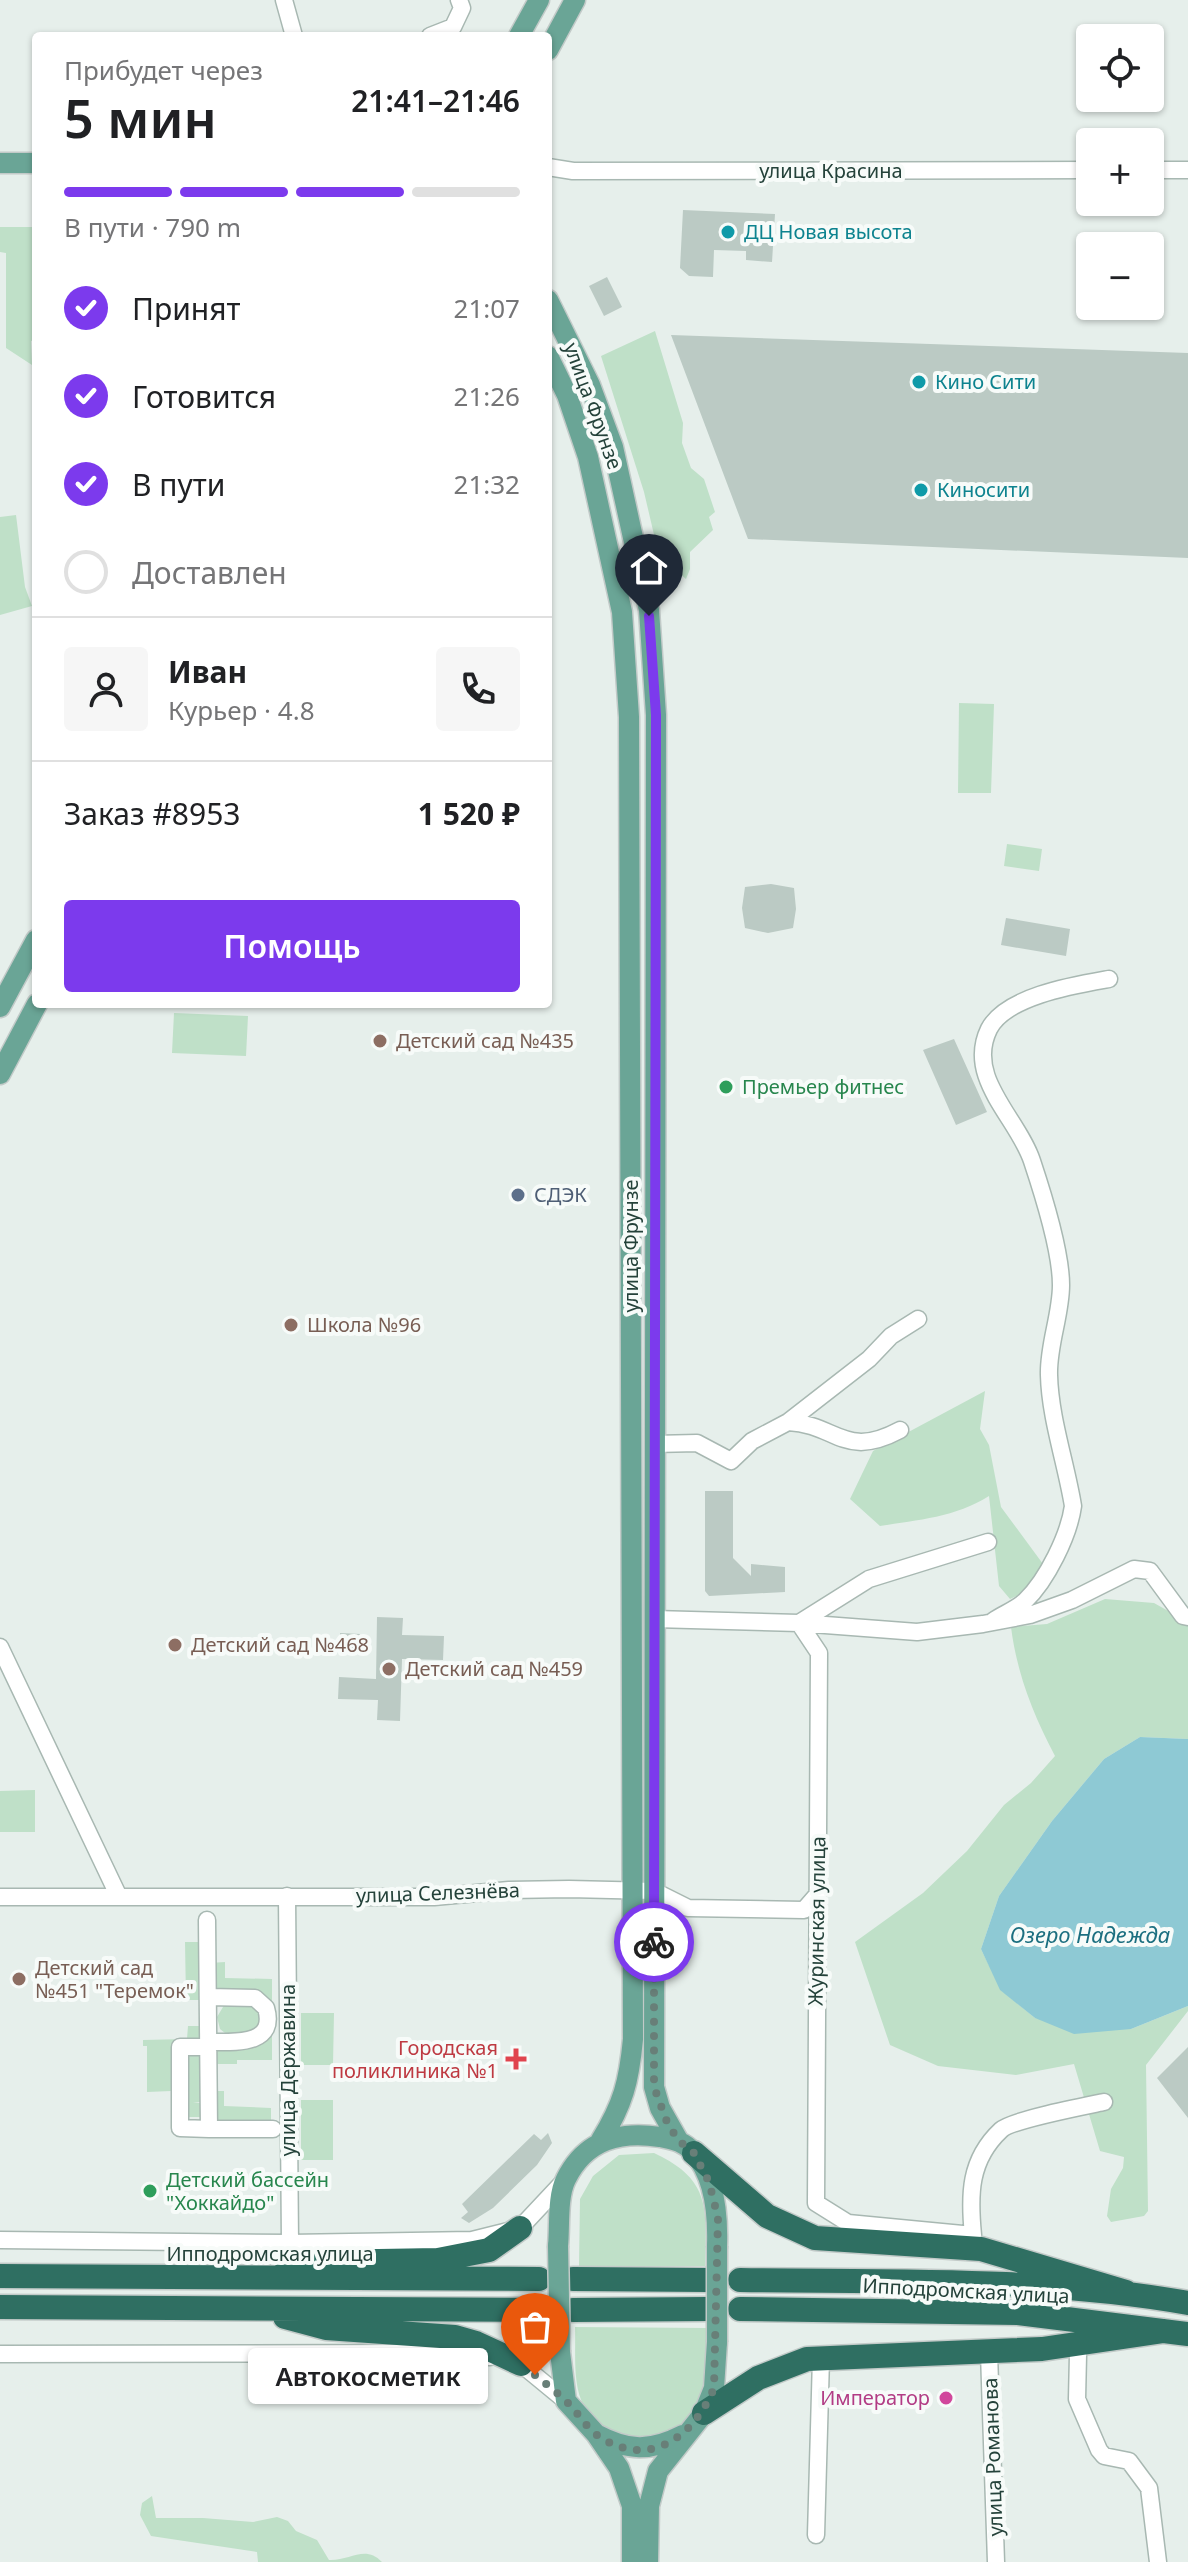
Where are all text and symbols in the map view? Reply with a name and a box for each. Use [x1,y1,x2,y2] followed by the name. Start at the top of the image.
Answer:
[1076,24,1164,320] map controls
[1076,24,1164,112] button: locate
[64,52,263,88] text: Прибудет через
[351,80,520,121] text: 21:41–21:46
[64,82,217,153] text: 5 мин
[1076,128,1164,216] button: +
[759,157,903,184] street label: улица Красина
[64,209,241,245] text: В пути · 790 m
[744,218,913,245] place label: ДЦ Новая высота
[719,223,737,241] marker: ДЦ Новая высота
[1076,232,1164,320] button: −
[64,286,108,330] icon: check
[132,288,241,329] text: Принят
[454,290,520,326] text: 21:07
[558,339,629,473] street label: улица Фрунзе
[935,368,1036,395] place label: Кино Сити
[910,373,928,391] marker: Кино Сити
[64,374,108,418] icon: check
[132,376,276,417] text: Готовится
[454,378,520,414] text: 21:26
[64,462,108,506] icon: check
[132,464,225,505] text: В пути
[454,466,520,502] text: 21:32
[937,476,1030,503] place label: Киносити
[912,481,930,499] marker: Киносити
[615,534,683,616] pin
[627,546,671,590] icon: home
[132,552,287,593] text: Доставлен
[64,647,148,731] button: person
[436,647,520,731] button: phone
[168,651,247,692] text: Иван
[168,692,315,728] text: Курьер · 4.8
[64,793,240,834] text: Заказ #8953
[418,793,520,834] text: 1 520 ₽
[64,900,520,992] button: Помощь
[396,1027,574,1054] place label: Детский сад №435
[371,1032,389,1050] marker: Детский сад №435
[742,1073,904,1100] place label: Премьер фитнес
[717,1078,735,1096] marker: Премьер фитнес
[617,1179,644,1313] street label: улица Фрунзе
[534,1181,587,1208] place label: СДЭК
[509,1186,527,1204] marker: СДЭК
[307,1311,421,1338] place label: Школа №96
[282,1316,300,1334] marker: Школа №96
[191,1631,369,1658] place label: Детский сад №468
[166,1636,184,1654] marker: Детский сад №468
[405,1655,583,1682] place label: Детский сад №459
[380,1660,398,1678] marker: Детский сад №459
[802,1836,831,2006] street label: Журинская улица
[356,1876,520,1909] street label: улица Селезнёва
[614,1902,694,1982] courier
[1010,1919,1170,1949] water label: Озеро Надежда
[632,1920,676,1964] icon: bike
[35,1954,194,2004] place label: Детский сад №451 "Теремок"
[10,1970,28,1988] marker: Детский сад №451 "Теремок"
[274,1984,301,2156] street label: улица Державина
[332,2034,498,2084] place label: Городская поликлиника №1
[505,2048,527,2070] marker: Городская поликлиника №1
[166,2166,329,2216] place label: Детский бассейн "Хоккайдо"
[141,2182,159,2200] marker: Детский бассейн "Хоккайдо"
[166,2240,374,2267] street label: Ипподромская улица
[862,2272,1070,2309] street label: Ипподромская улица
[501,2293,569,2375] pin
[513,2305,557,2349] icon: bag
[247,2347,487,2403] callout: Автокосметик
[275,2358,461,2394] text: Автокосметик
[976,2377,1009,2537] street label: улица Романова
[820,2384,930,2411] place label: Император
[937,2389,955,2407] marker: Император

